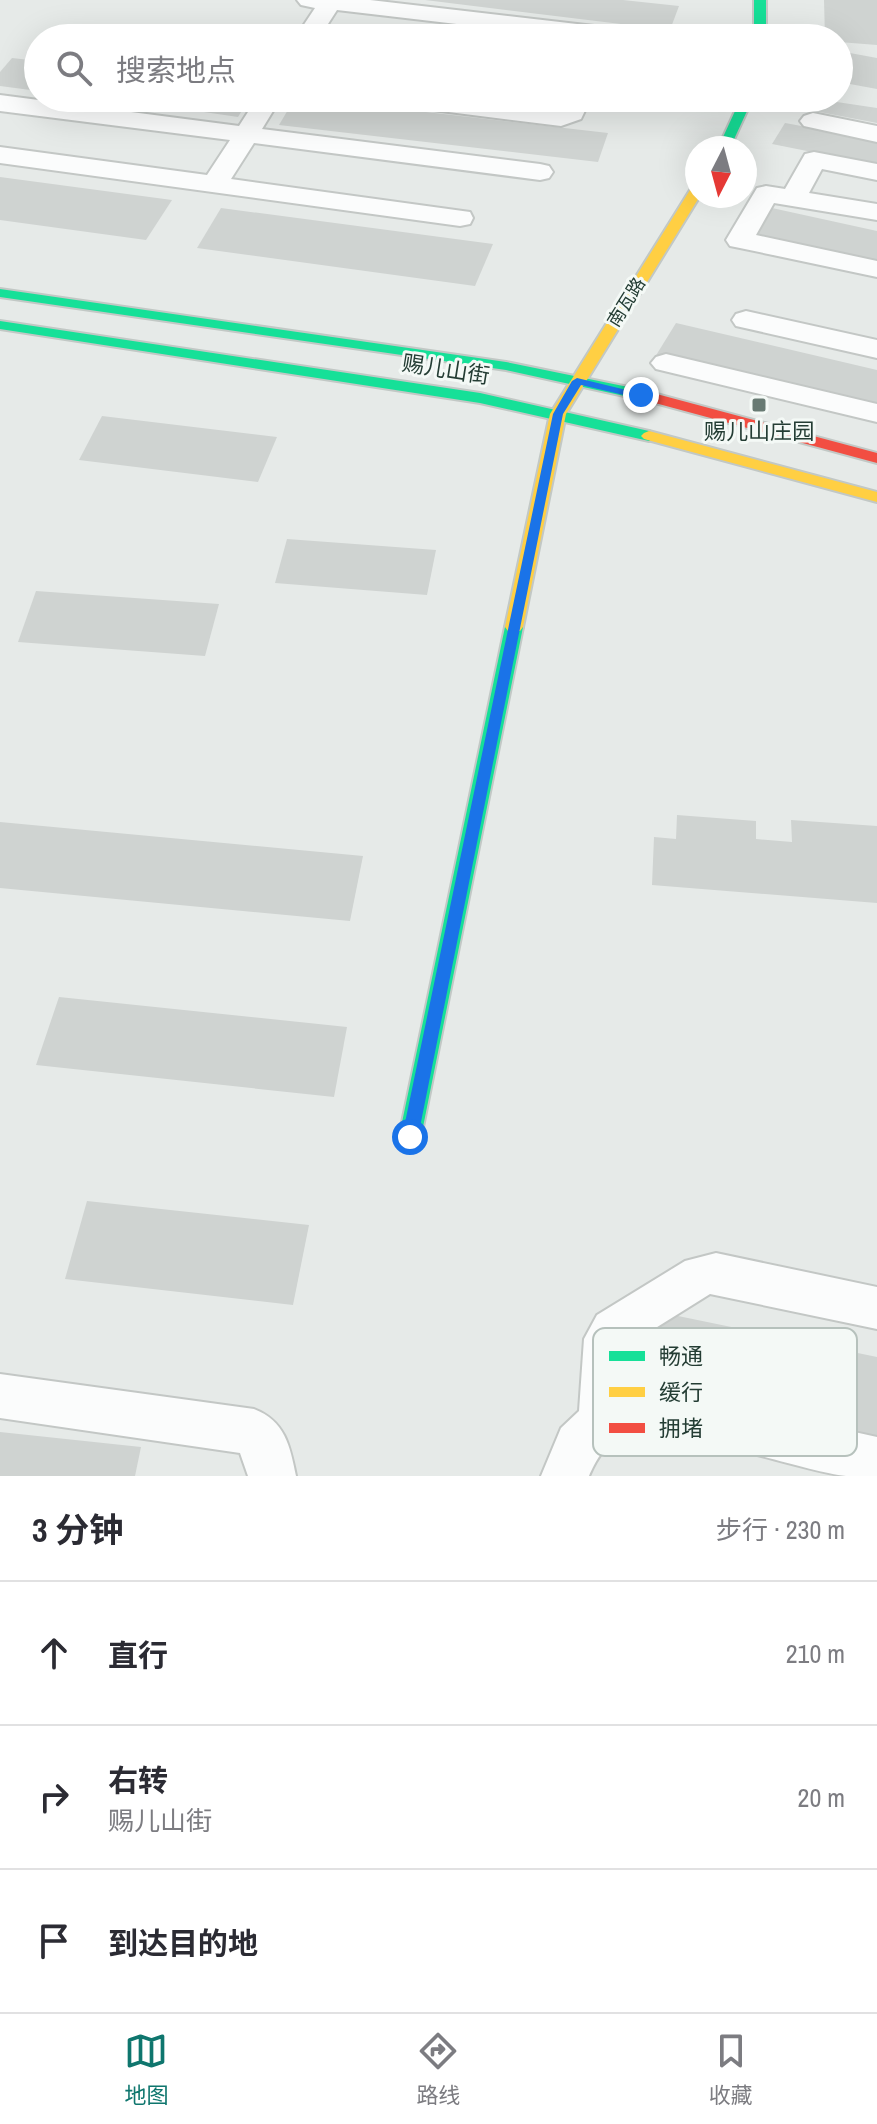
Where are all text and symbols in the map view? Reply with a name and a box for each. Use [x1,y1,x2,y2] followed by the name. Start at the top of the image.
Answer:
[24,24,853,112] search box
[52,46,96,90] icon: search
[116,50,236,90] text: 搜索地点
[685,136,757,208] north arrow
[601,272,651,332] street label: 南瓦路
[400,347,492,391] street label: 赐儿山街
[623,377,659,413] route end
[750,396,768,414] marker: 赐儿山庄园
[704,416,814,446] place label: 赐儿山庄园
[392,1119,428,1155] route start
[593,1328,857,1456] legend
[659,1341,703,1371] text: 畅通
[659,1377,703,1407] text: 缓行
[659,1413,703,1443] text: 拥堵
[32,1507,123,1553] text: 3 分钟
[716,1512,845,1547] text: 步行 · 230 m
[32,1631,76,1675] icon: ahead
[108,1635,168,1675] text: 直行
[786,1636,845,1671] text: 210 m
[108,1760,168,1800] text: 右转
[32,1775,76,1819] icon: right
[798,1780,845,1815] text: 20 m
[108,1803,212,1838] text: 赐儿山街
[32,1919,76,1963] icon: arrive
[108,1923,258,1963] text: 到达目的地
[124,2029,168,2110] tab: 地图
[416,2029,461,2110] tab: 路线
[709,2029,753,2110] tab: 收藏

